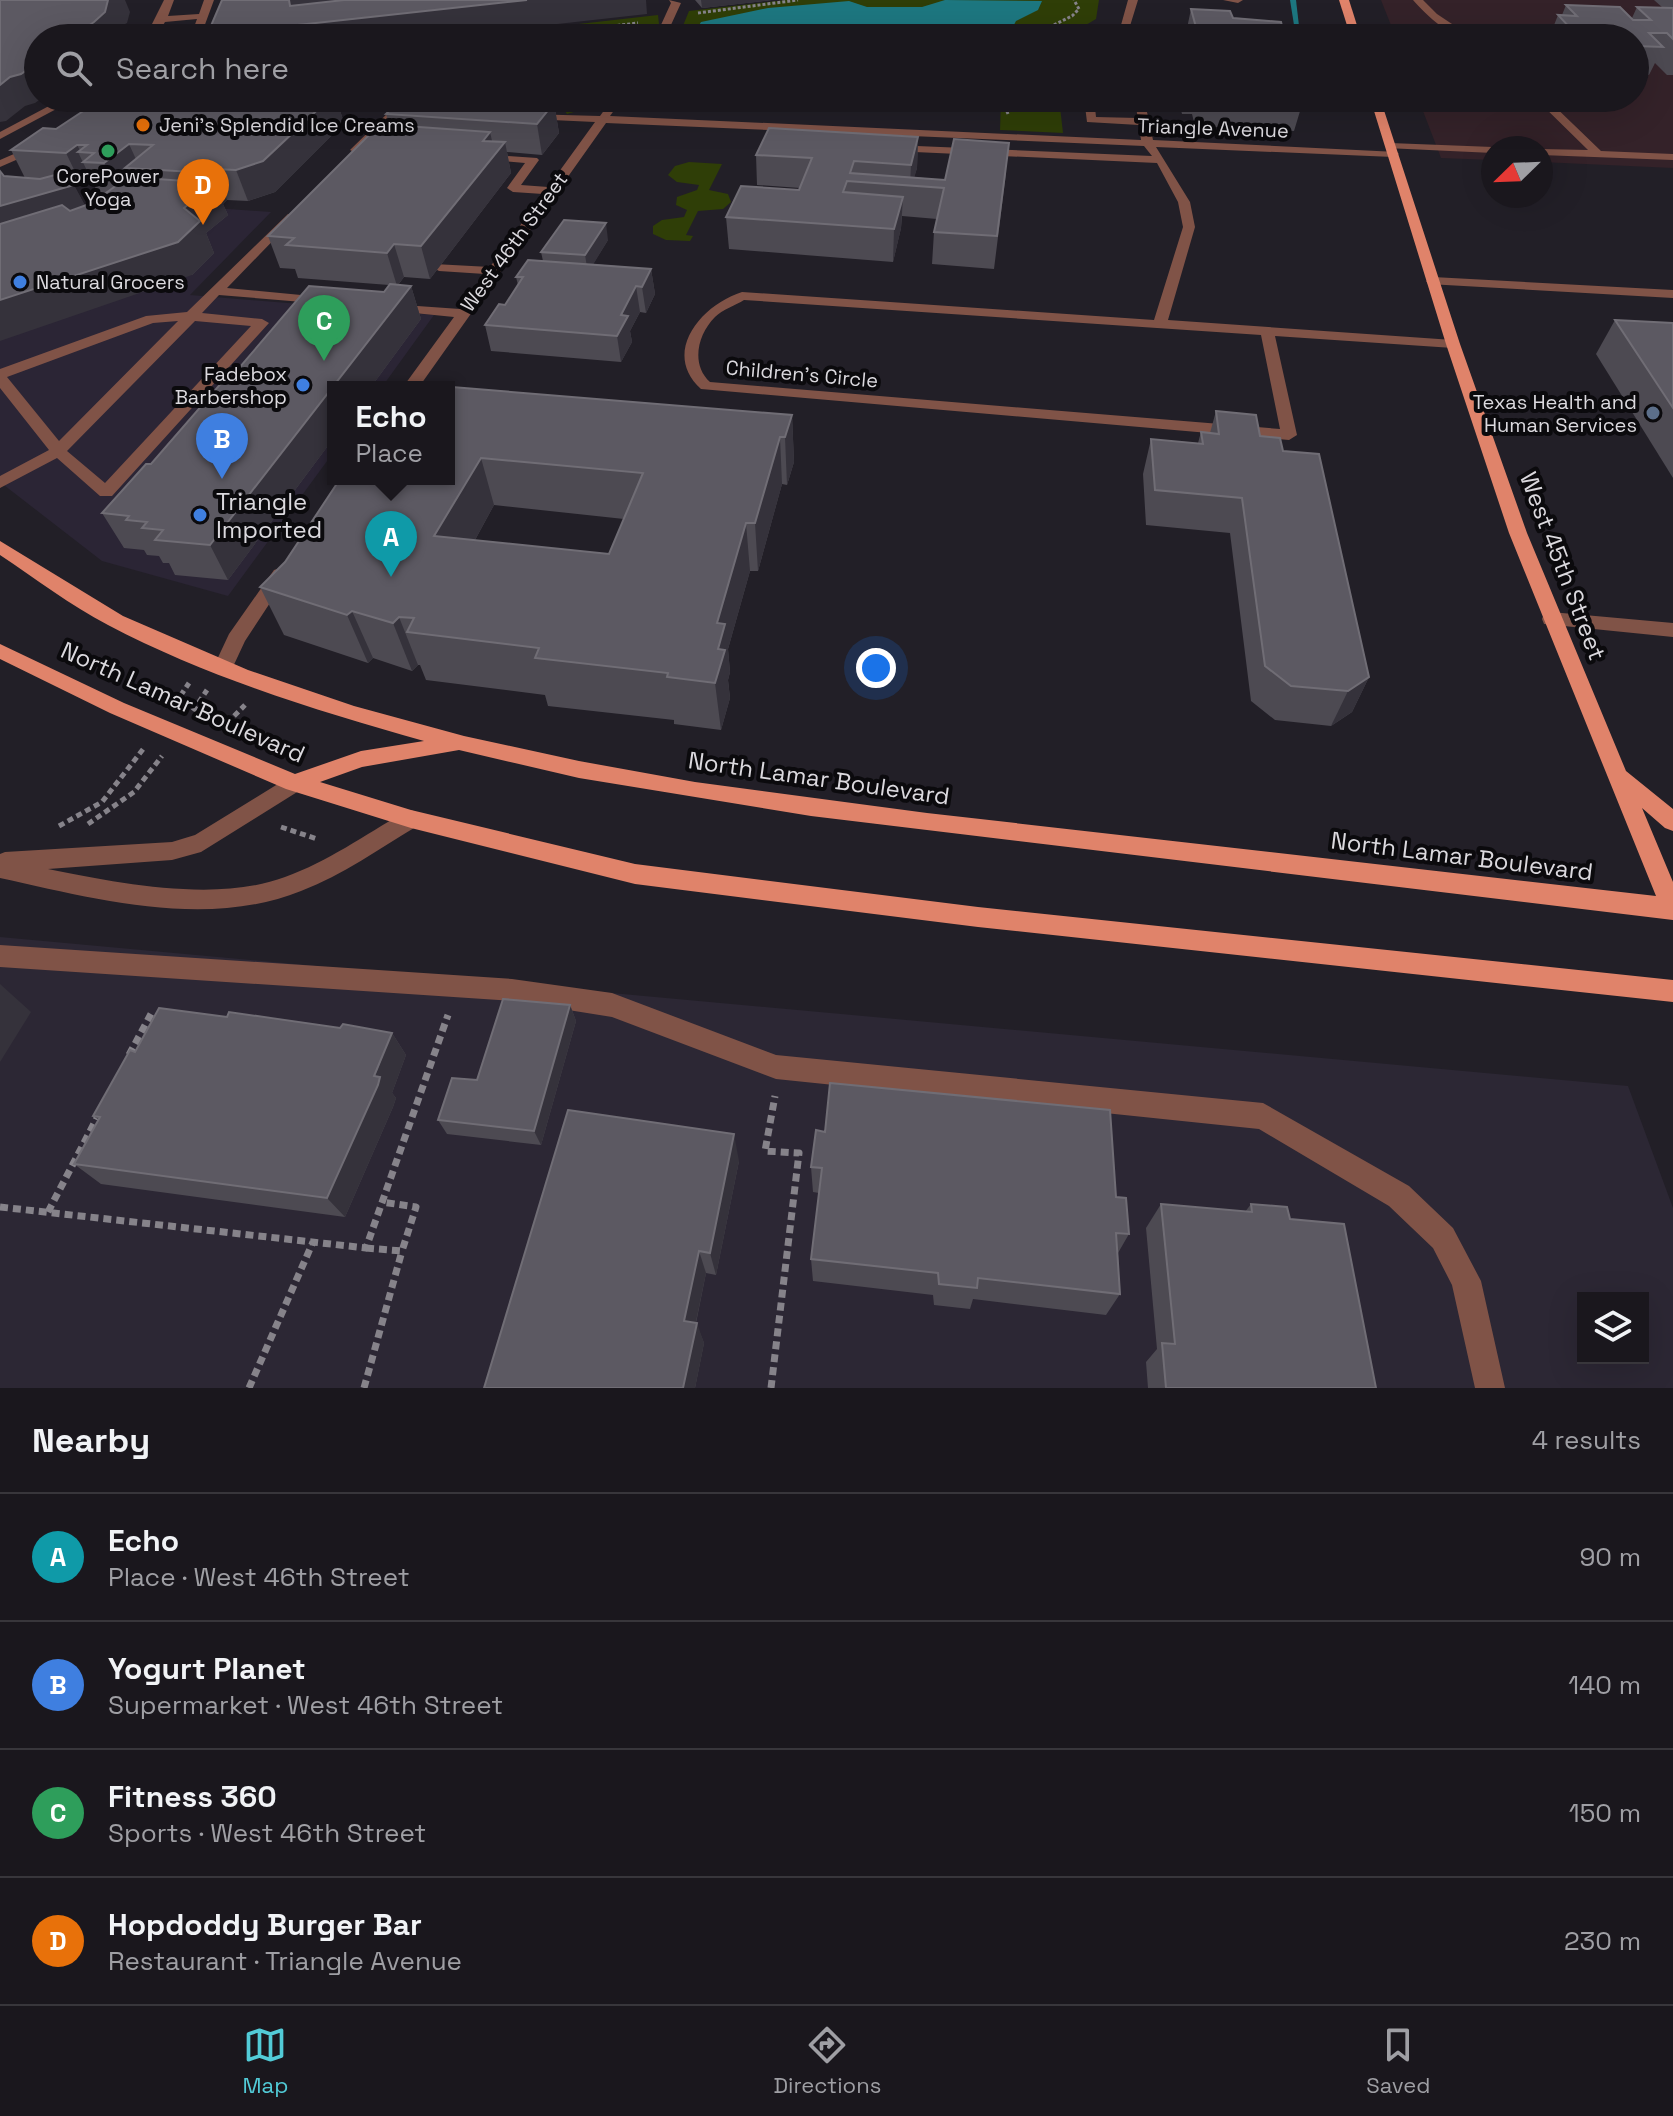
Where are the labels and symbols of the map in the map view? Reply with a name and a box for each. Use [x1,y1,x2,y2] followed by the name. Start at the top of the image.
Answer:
[159,112,415,138] place label: Jeni's Splendid Ice Creams
[1137,112,1289,144] street label: Triangle Avenue
[134,116,152,134] marker: Jeni's Splendid Ice Creams
[1481,136,1553,208] north arrow
[99,142,117,160] marker: CorePower Yoga
[177,159,229,225] pin: D
[56,163,160,212] place label: CorePower Yoga
[455,167,573,317] street label: West 46th Street
[36,269,185,295] place label: Natural Grocers
[11,273,29,291] marker: Natural Grocers
[298,295,350,361] pin: C
[725,354,879,394] street label: Children's Circle
[175,361,287,410] place label: Fadebox Barbershop
[294,376,312,394] marker: Fadebox Barbershop
[1473,389,1637,438] place label: Texas Health and Human Services
[1644,404,1662,422] marker: Texas Health and Human Services
[196,413,248,479] pin: B
[1513,468,1613,664] street label: West 45th Street
[216,486,322,545] place label: Triangle Imported
[191,506,209,524] marker: Triangle Imported
[365,511,417,577] pin: A
[56,634,310,770] street label: North Lamar Boulevard
[856,648,896,688] your location
[686,744,952,812] street label: North Lamar Boulevard
[1329,825,1595,887] street label: North Lamar Boulevard

